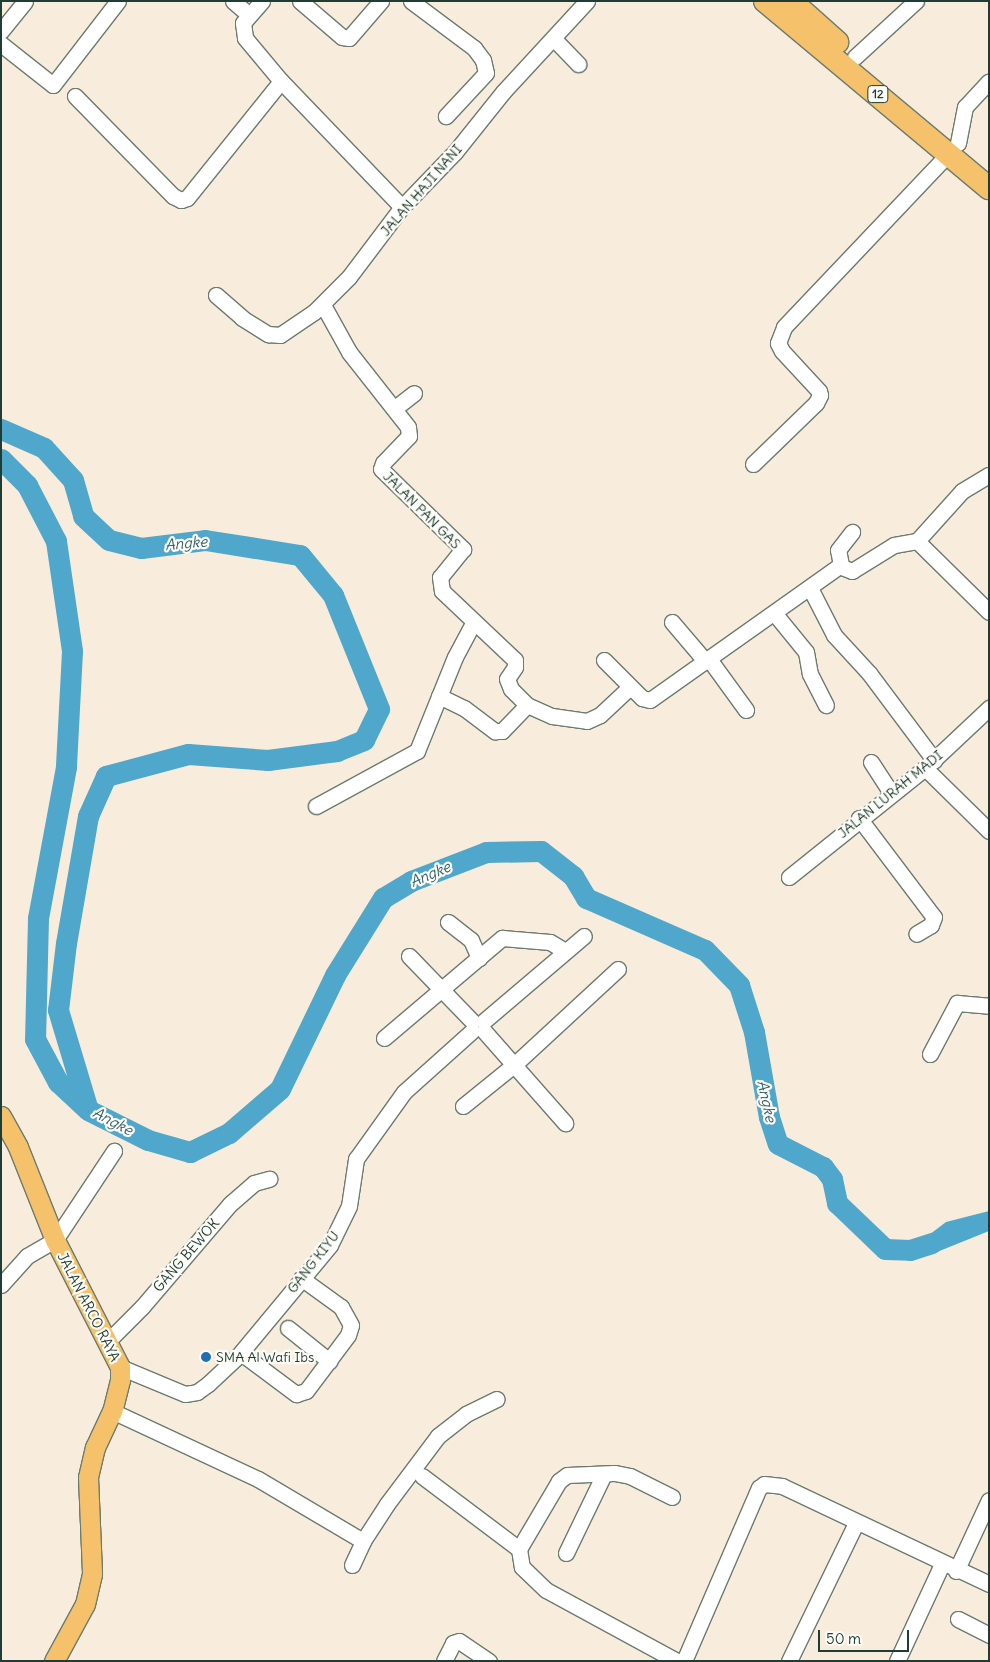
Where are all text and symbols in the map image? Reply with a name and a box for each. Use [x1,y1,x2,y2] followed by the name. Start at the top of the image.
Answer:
[867,85,889,104] road number: 12
[377,141,465,239] street label: JALAN HAJI NANI
[380,468,464,552] street label: JALAN PAN GAS
[164,532,208,554] water label: Angke
[834,747,946,841] street label: JALAN LURAH MADI
[407,857,453,891] water label: Angke
[754,1078,780,1124] water label: Angke
[90,1103,136,1139] water label: Angke
[150,1215,222,1295] street label: GANG BEWOK
[284,1228,342,1296] street label: GANG KIYU
[54,1250,124,1364] street label: JALAN ARCO RAYA
[216,1349,314,1365] place label: SMA Al Wafi Ibs
[200,1351,212,1363] marker: SMA Al Wafi Ibs
[820,1620,911,1652] scale bar
[826,1629,861,1648] text: 50 m

